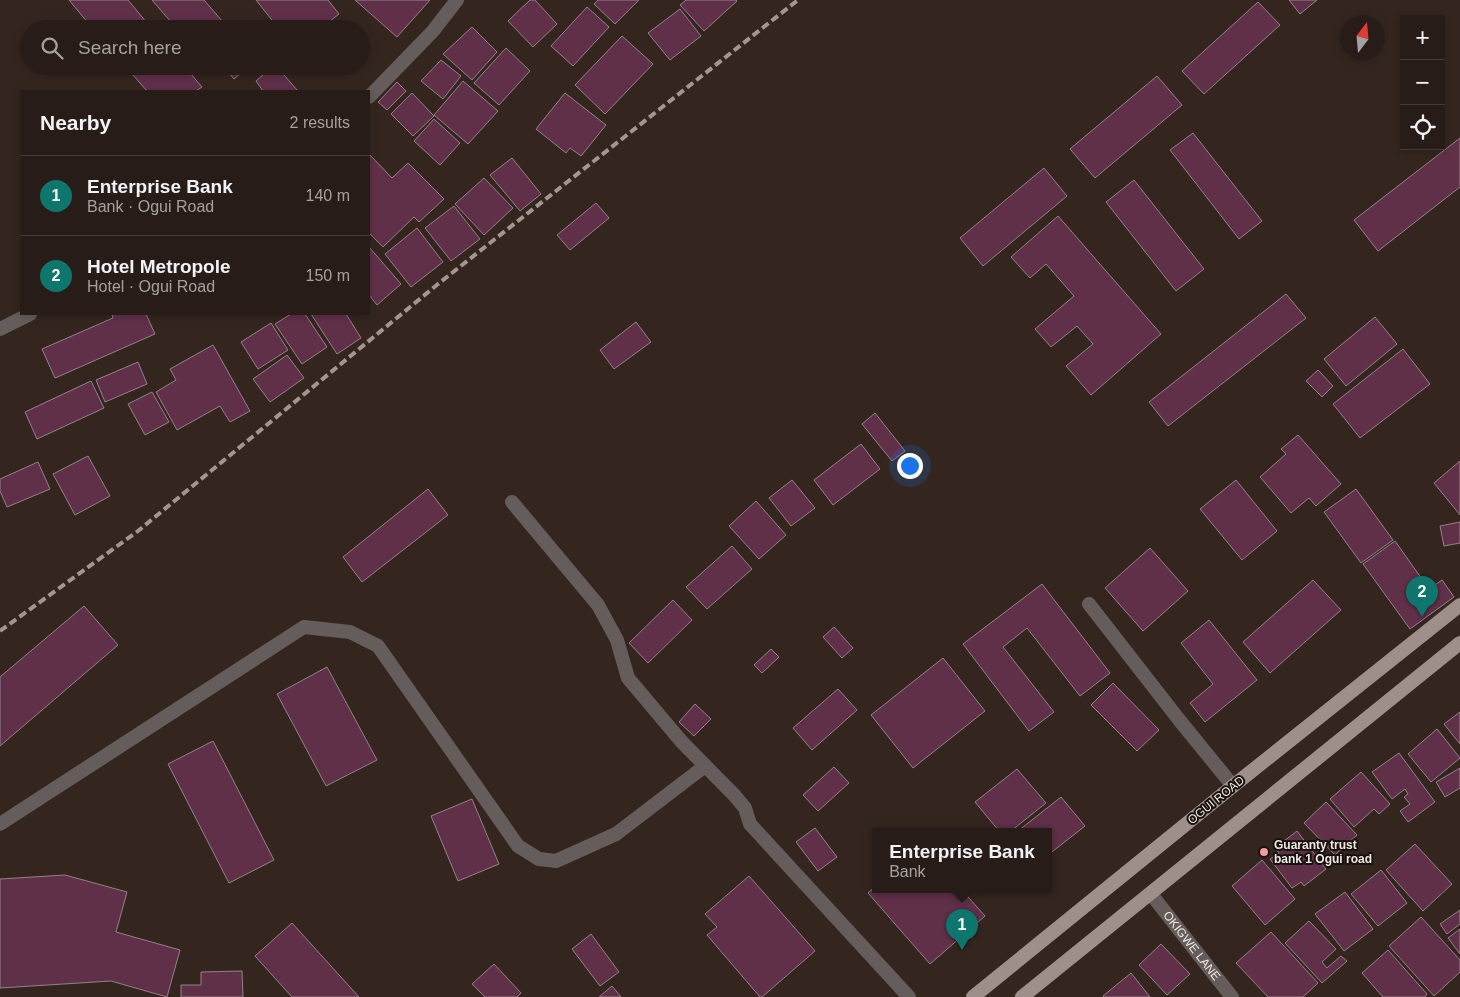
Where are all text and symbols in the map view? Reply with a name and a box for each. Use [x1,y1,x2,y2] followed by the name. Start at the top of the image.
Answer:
[1340,15,1385,60] north arrow
[1400,15,1445,150] map controls
[1400,15,1445,60] button: +
[20,20,370,75] search box
[38,34,66,62] icon: search
[78,37,182,58] text: Search here
[1400,60,1445,105] button: −
[1400,105,1445,150] button: locate
[40,111,111,134] text: Nearby
[290,114,350,131] text: 2 results
[87,176,233,197] text: Enterprise Bank
[52,187,60,204] text: 1
[306,187,350,204] text: 140 m
[87,198,214,215] text: Bank · Ogui Road
[87,256,231,277] text: Hotel Metropole
[52,267,60,284] text: 2
[306,267,350,284] text: 150 m
[87,278,215,295] text: Hotel · Ogui Road
[897,453,923,479] your location
[1406,576,1438,617] pin: 2
[1185,773,1247,827] street label: OGUI ROAD
[872,828,1052,893] popup
[1274,838,1372,866] place label: Guaranty trust bank 1 Ogui road
[889,841,1035,862] text: Enterprise Bank
[1258,846,1270,858] marker: Guaranty trust bank 1 Ogui road
[889,863,926,880] text: Bank
[1160,908,1223,983] street label: OKIGWE LANE
[946,909,978,950] pin: 1

